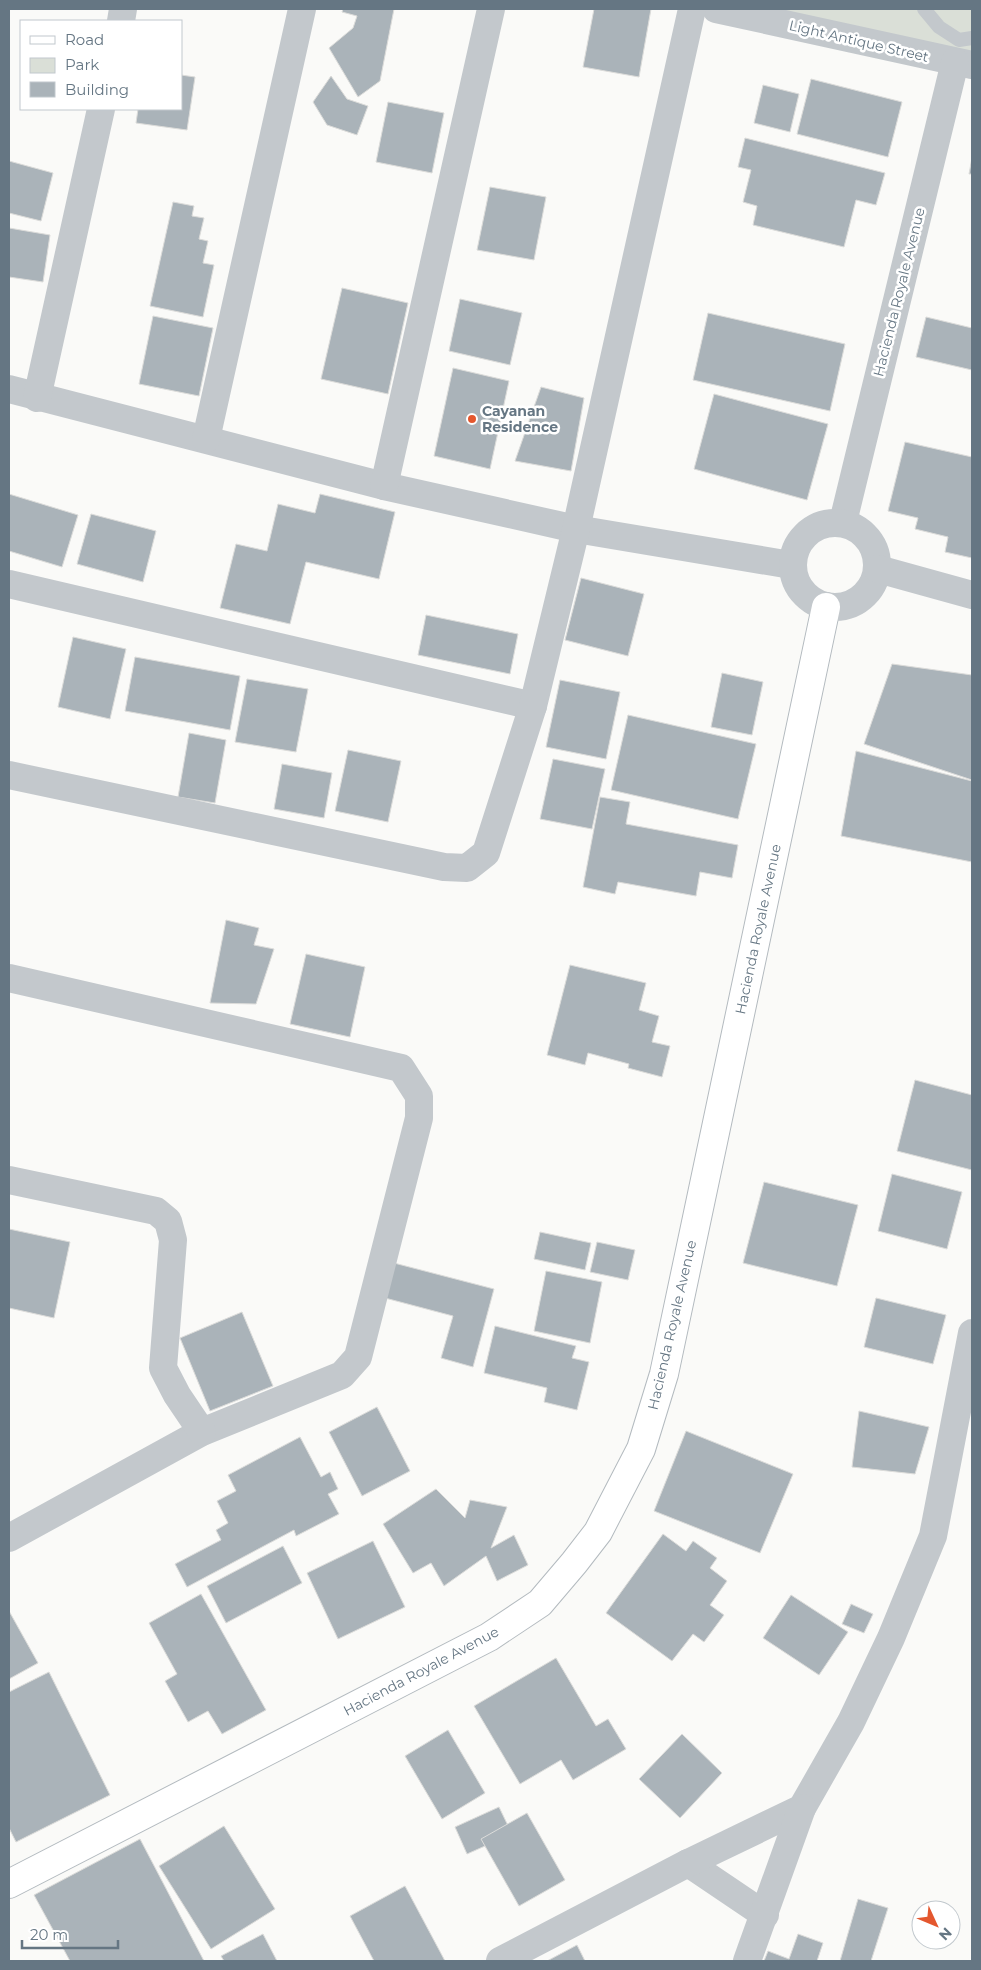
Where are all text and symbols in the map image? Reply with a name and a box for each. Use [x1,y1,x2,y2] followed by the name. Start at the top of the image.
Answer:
[787,16,931,66] street label: Light Antique Street
[20,20,182,110] legend
[65,30,104,49] text: Road
[65,55,99,74] text: Park
[65,80,129,99] text: Building
[869,206,929,378] street label: Hacienda Royale Avenue
[482,402,558,436] place label: Cayanan Residence
[466,413,478,425] marker: Cayanan Residence
[731,842,785,1016] street label: Hacienda Royale Avenue
[644,1238,700,1412] street label: Hacienda Royale Avenue
[340,1622,502,1720] street label: Hacienda Royale Avenue
[911,1900,961,1950] north arrow
[22,1918,119,1950] scale bar
[935,1924,956,1944] text: N
[30,1925,68,1944] text: 20 m

